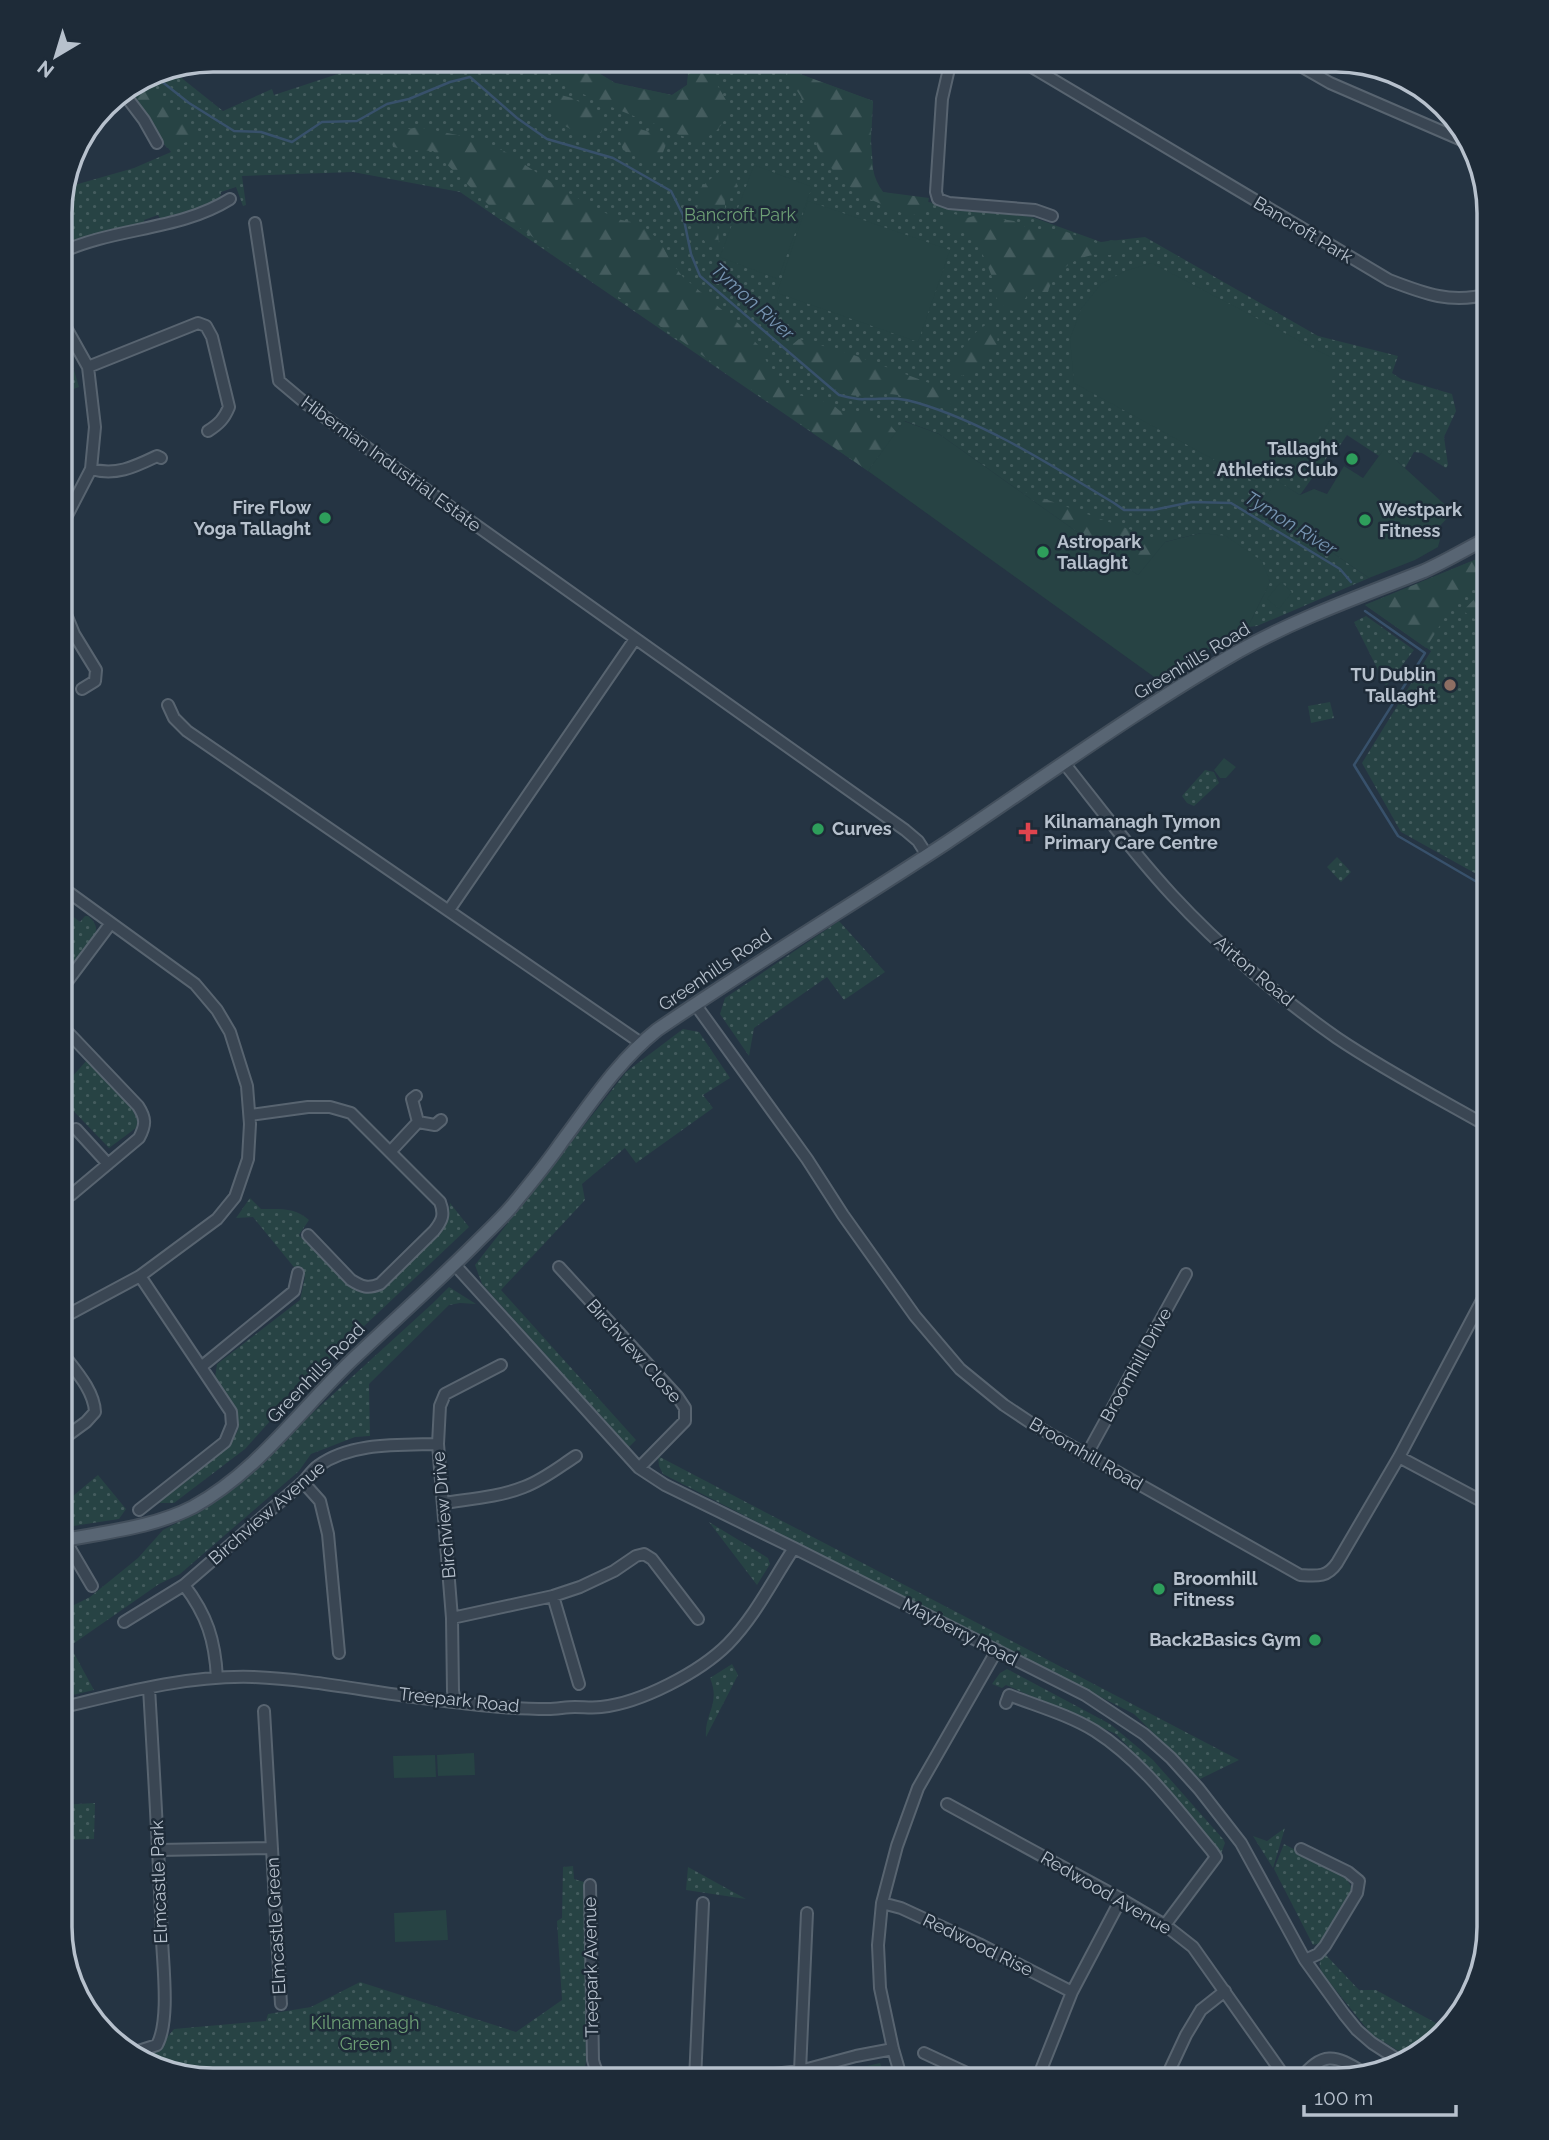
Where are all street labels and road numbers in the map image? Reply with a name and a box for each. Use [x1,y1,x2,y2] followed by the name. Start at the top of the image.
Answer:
[1250,192,1357,268] street label: Bancroft Park
[297,391,486,536] street label: Hibernian Industrial Estate
[1130,618,1253,703] street label: Greenhills Road
[654,924,775,1015] street label: Greenhills Road
[1210,931,1298,1010] street label: Airton Road
[582,1295,687,1407] street label: Birchview Close
[1096,1304,1176,1425] street label: Broomhill Drive
[263,1318,369,1427] street label: Greenhills Road
[1026,1413,1147,1495] street label: Broomhill Road
[427,1450,460,1580] street label: Birchview Drive
[204,1456,329,1569] street label: Birchview Avenue
[899,1594,1021,1670] street label: Mayberry Road
[398,1683,520,1716] street label: Treepark Road
[146,1819,171,1944] street label: Elmcastle Park
[1037,1847,1176,1939] street label: Redwood Avenue
[261,1857,290,1995] street label: Elmcastle Green
[579,1896,602,2037] street label: Treepark Avenue
[920,1909,1037,1980] street label: Redwood Rise

